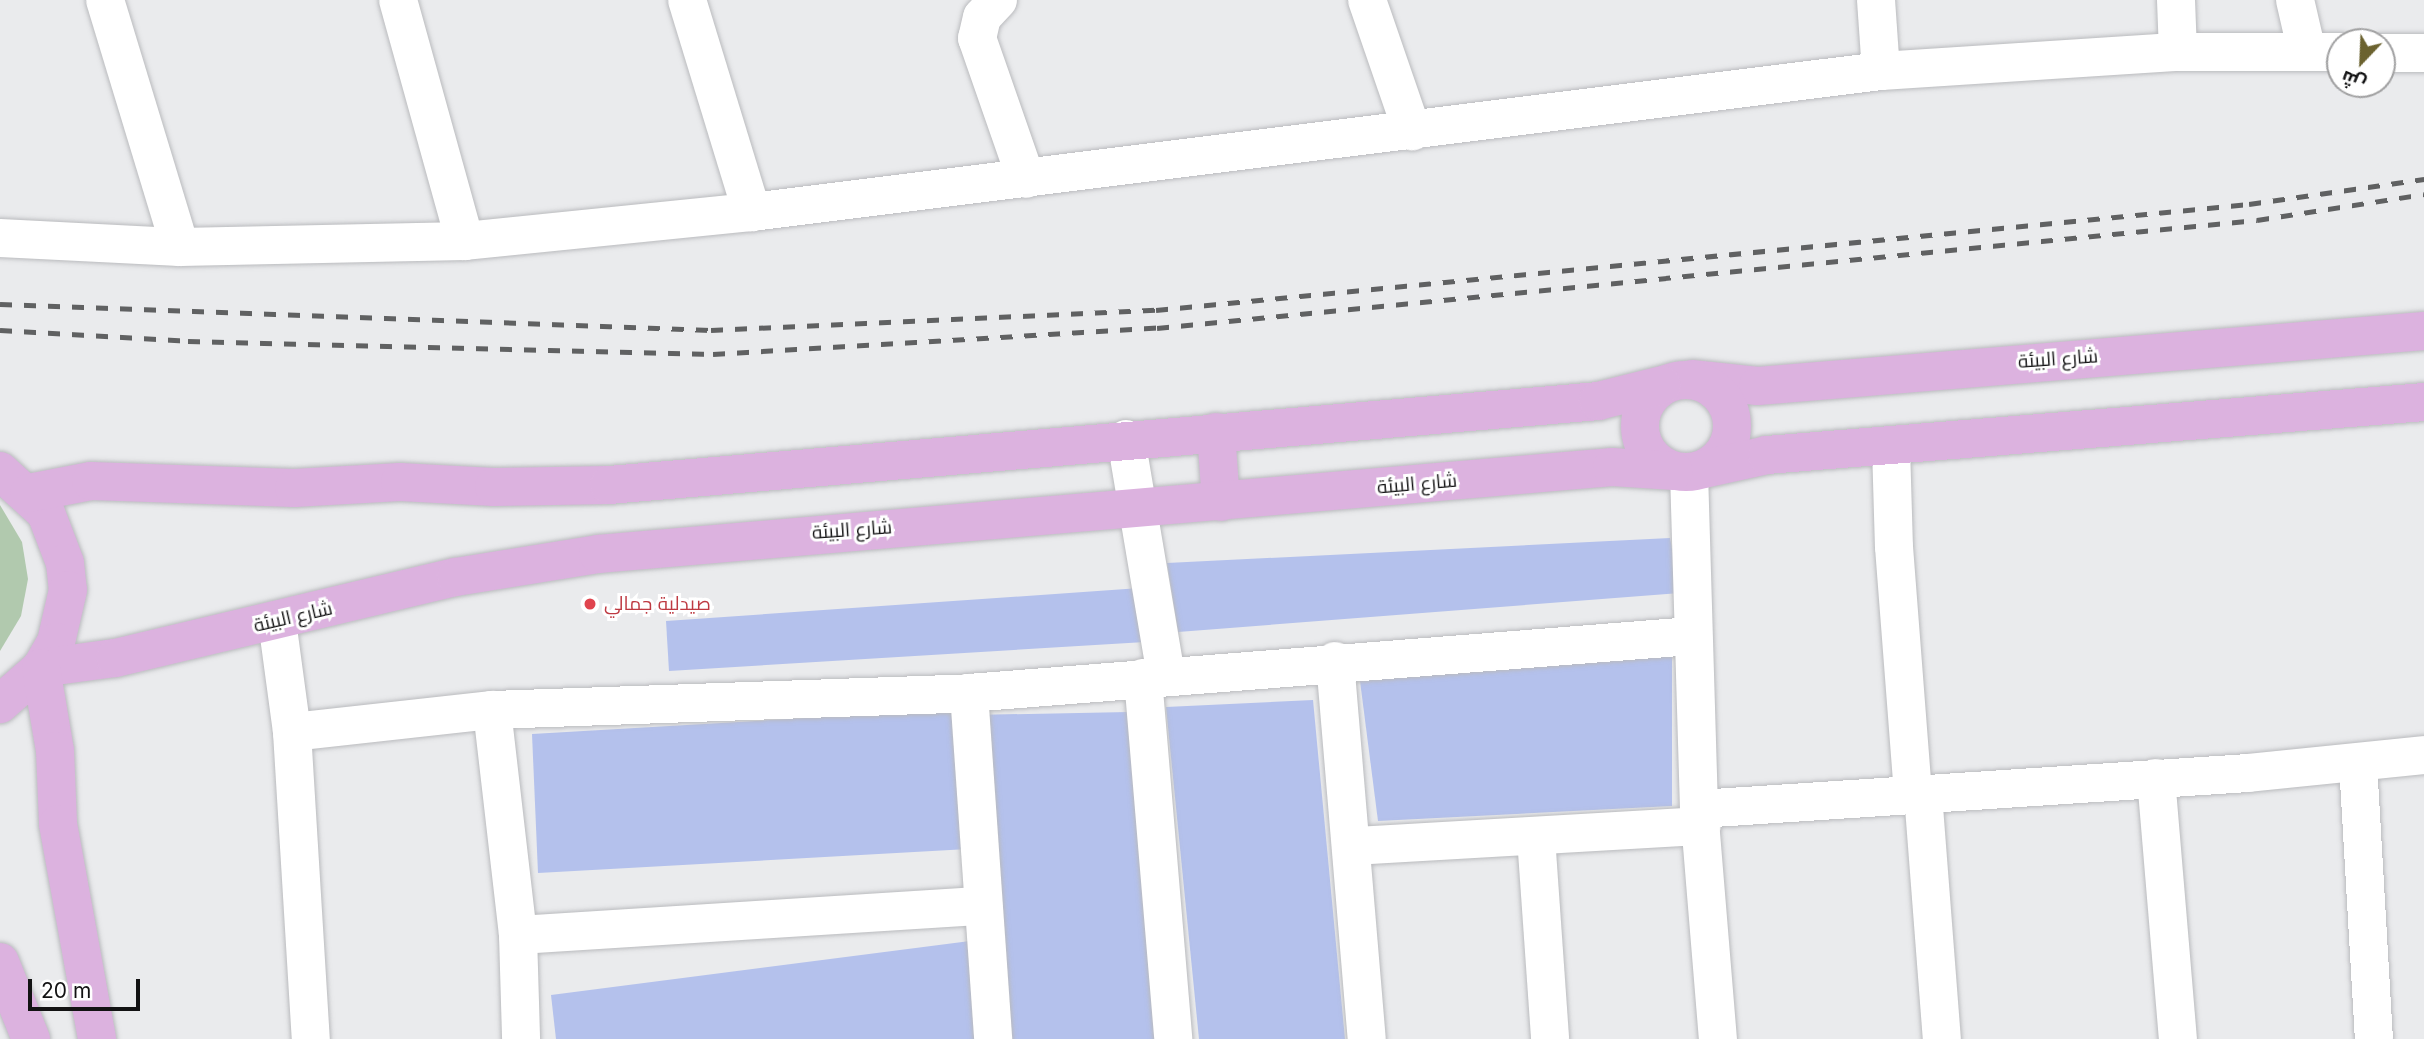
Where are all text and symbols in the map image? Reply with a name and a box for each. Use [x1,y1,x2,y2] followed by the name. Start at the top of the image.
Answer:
[2326,28,2396,98] north arrow
[2338,66,2369,96] text: ش
[2017,345,2099,373] street label: شارع البيئة
[1376,469,1458,499] street label: شارع البيئة
[811,516,893,544] street label: شارع البيئة
[604,593,711,615] place label: صيدلية جمالي
[582,596,598,612] marker: صيدلية جمالي
[251,597,335,637] street label: شارع البيئة
[32,965,144,1009] scale bar
[41,978,91,1003] text: 20 m

